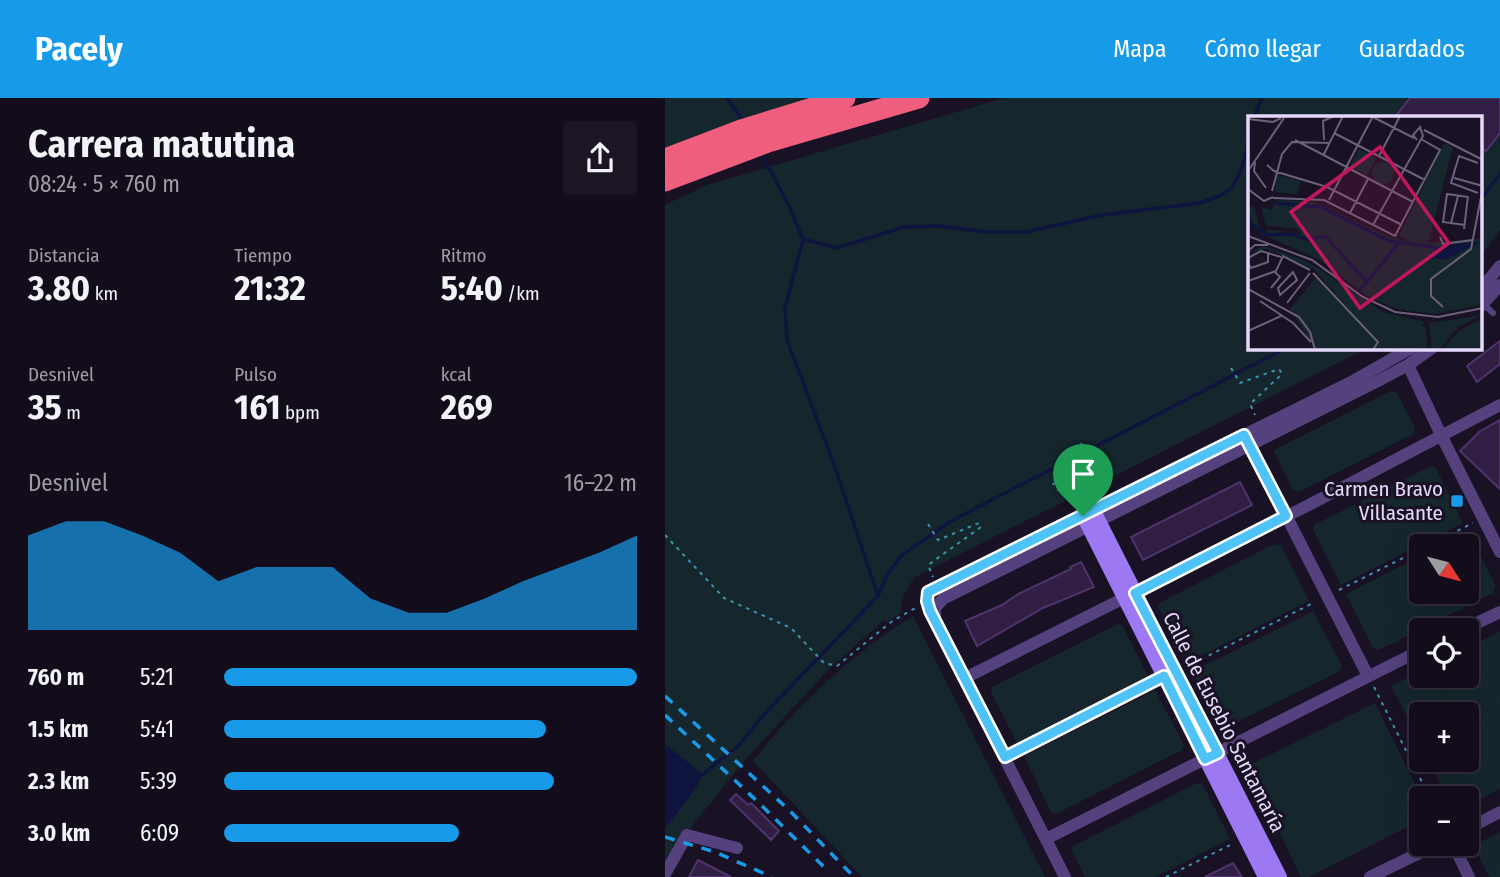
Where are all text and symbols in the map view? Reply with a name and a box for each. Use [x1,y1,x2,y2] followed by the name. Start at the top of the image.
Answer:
[35,29,123,69] text: Pacely
[1113,35,1166,63] text: Mapa
[1204,35,1321,63] text: Cómo llegar
[1359,35,1465,63] text: Guardados
[1248,116,1483,350] inset map
[28,121,295,167] text: Carrera matutina
[563,121,637,195] button: share
[28,170,180,198] text: 08:24 · 5 × 760 m
[28,244,100,267] text: Distancia
[234,244,292,267] text: Tiempo
[441,244,487,267] text: Ritmo
[28,267,90,309] text: 3.80
[234,267,306,309] text: 21:32
[441,267,503,309] text: 5:40
[90,282,118,305] text: km
[503,282,540,305] text: /km
[28,363,94,386] text: Desnivel
[234,363,277,386] text: Pulso
[441,363,471,386] text: kcal
[28,386,62,428] text: 35
[234,386,280,428] text: 161
[441,386,493,428] text: 269
[62,401,81,424] text: m
[280,401,320,424] text: bpm
[1053,444,1113,516] pin
[1064,455,1102,493] icon: arrive
[28,469,108,497] text: Desnivel
[564,469,637,497] text: 16–22 m
[1324,476,1443,526] place label: Carmen Bravo Villasante
[1449,493,1465,509] marker: Carmen Bravo Villasante
[1409,534,1479,604] north arrow
[1409,534,1479,856] map controls
[1157,607,1291,837] street label: Calle de Eusebio Santamaría
[1409,618,1479,688] button: locate
[28,663,84,691] text: 760 m
[140,663,174,691] text: 5:21
[1409,702,1479,772] button: +
[28,715,89,743] text: 1.5 km
[140,715,174,743] text: 5:41
[28,767,89,795] text: 2.3 km
[140,767,177,795] text: 5:39
[1409,786,1479,856] button: −
[28,819,90,847] text: 3.0 km
[140,819,179,847] text: 6:09

